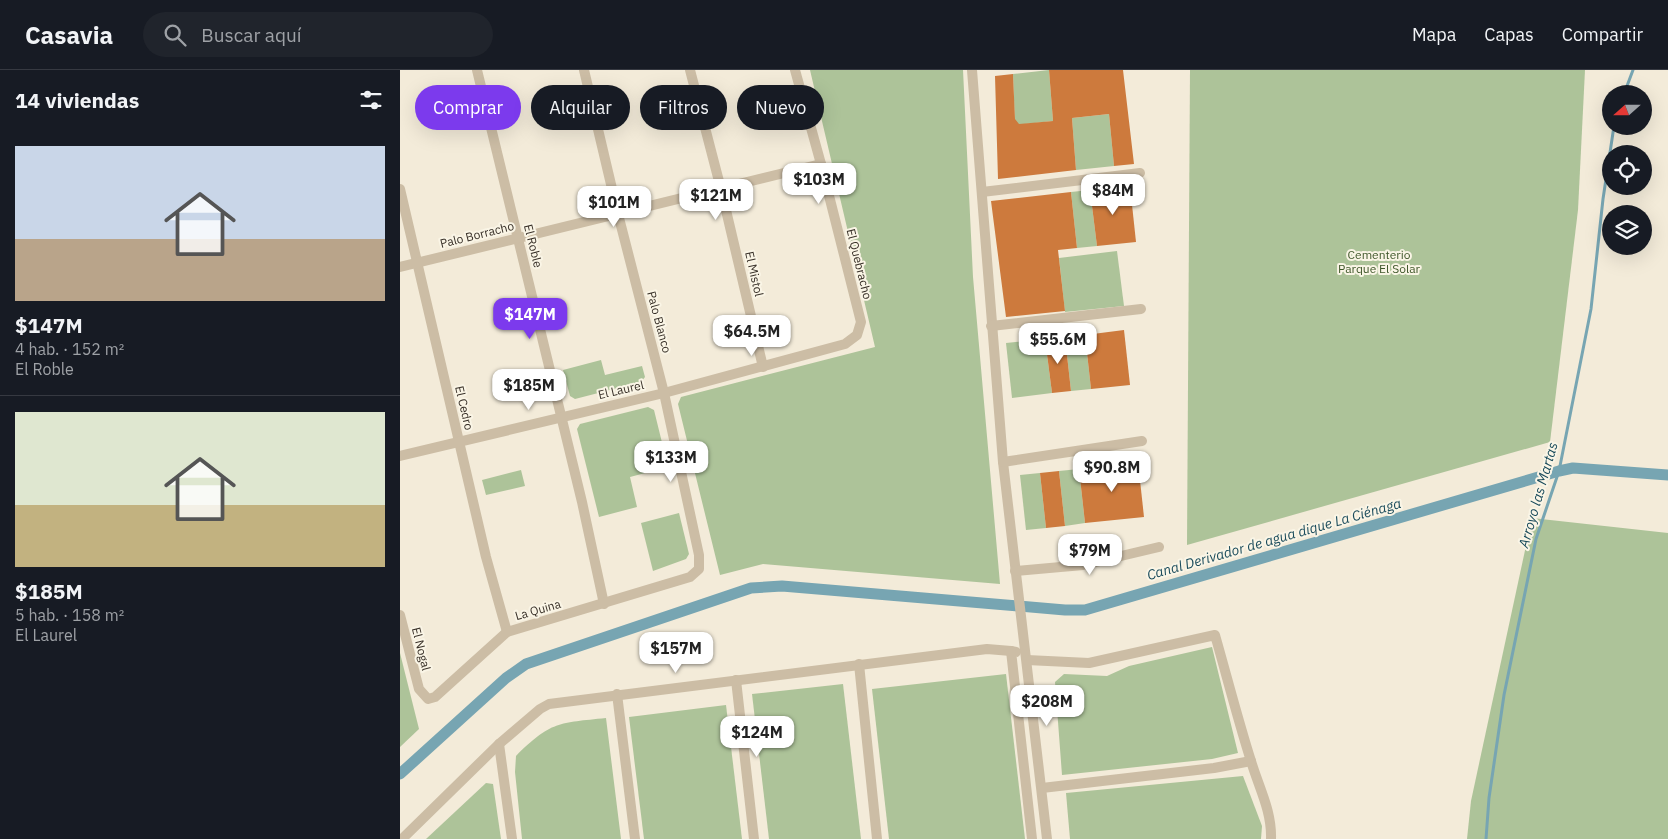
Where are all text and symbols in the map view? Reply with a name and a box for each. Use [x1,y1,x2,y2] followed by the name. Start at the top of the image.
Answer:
[143,12,493,57] search box
[25,19,113,51] text: Casavia
[161,21,189,49] icon: search
[201,23,302,47] text: Buscar aquí
[1412,23,1456,46] text: Mapa
[1484,23,1534,46] text: Capas
[1562,23,1643,46] text: Compartir
[415,85,521,130] chip: Comprar
[531,85,630,130] chip: Alquilar
[640,85,727,130] chip: Filtros
[737,85,824,130] chip: Nuevo
[1602,85,1652,135] north arrow
[1602,85,1652,255] map controls
[15,86,139,114] text: 14 viviendas
[357,86,385,114] icon: filters
[1602,145,1652,195] button: locate
[784,162,854,205] pin: $103M
[793,169,845,189] text: $103M
[1083,174,1143,216] pin: $84M
[681,178,751,221] pin: $121M
[155,179,245,269] icon: home
[1092,180,1134,200] text: $84M
[690,185,742,205] text: $121M
[579,186,649,228] pin: $101M
[588,192,640,212] text: $101M
[1602,205,1652,255] button: layers
[438,218,516,251] street label: Palo Borracho
[521,223,546,269] street label: El Roble
[843,227,876,301] street label: El Quebracho
[1338,247,1421,276] park label: Cementerio Parque El Solar
[742,250,767,298] street label: El Mistol
[644,289,675,355] street label: Palo Blanco
[495,298,565,340] pin: $147M
[504,304,556,324] text: $147M
[15,311,83,339] text: $147M
[711,314,793,357] pin: $64.5M
[724,321,780,341] text: $64.5M
[1017,322,1099,365] pin: $55.6M
[1030,329,1086,349] text: $55.6M
[15,339,124,359] text: 4 hab. · 152 m²
[15,359,74,379] text: El Roble
[494,368,564,411] pin: $185M
[503,375,555,395] text: $185M
[597,377,645,402] street label: El Laurel
[452,384,477,432] street label: El Cedro
[636,440,706,483] pin: $133M
[1514,440,1562,551] water label: Arroyo las Martas
[155,444,245,534] icon: home
[645,447,697,467] text: $133M
[1071,450,1153,493] pin: $90.8M
[1084,457,1140,477] text: $90.8M
[1145,494,1403,584] water label: Canal Derivador de agua dique La Ciénaga
[1060,534,1120,576] pin: $79M
[1069,540,1111,560] text: $79M
[15,577,83,605] text: $185M
[513,596,563,623] street label: La Quina
[15,605,124,625] text: 5 hab. · 158 m²
[15,625,77,645] text: El Laurel
[409,626,434,672] street label: El Nogal
[641,632,711,674] pin: $157M
[650,638,702,658] text: $157M
[1012,684,1082,727] pin: $208M
[1021,691,1073,711] text: $208M
[722,716,792,758] pin: $124M
[731,722,783,742] text: $124M

